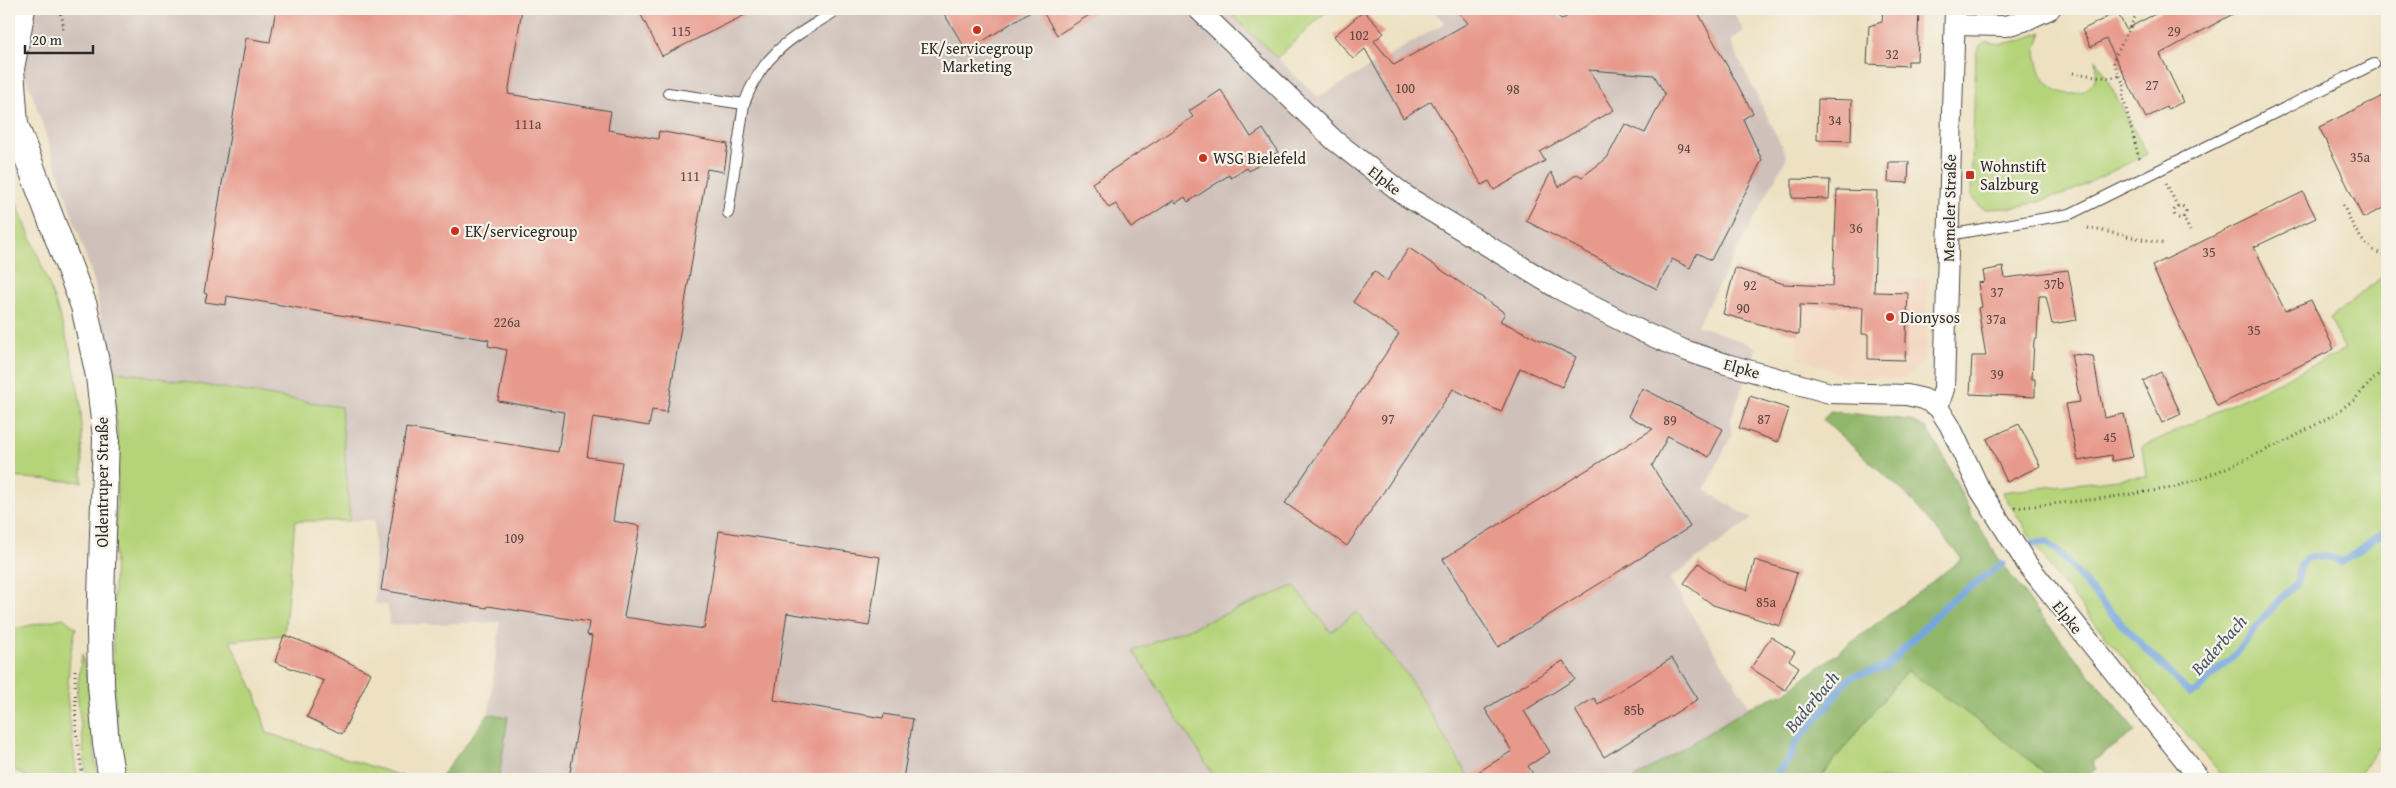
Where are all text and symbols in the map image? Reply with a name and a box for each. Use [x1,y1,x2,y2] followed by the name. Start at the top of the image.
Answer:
[671,21,691,41] house number: 115
[2167,21,2181,41] house number: 29
[25,22,92,54] scale bar
[971,24,983,36] marker: EK/servicegroup Marketing
[1349,25,1369,45] house number: 102
[32,29,63,50] text: 20 m
[921,36,1034,78] place label: EK/servicegroup Marketing
[1885,44,1899,64] house number: 32
[2145,75,2159,95] house number: 27
[1395,78,1415,98] house number: 100
[1506,79,1520,99] house number: 98
[1828,110,1842,130] house number: 34
[515,114,542,134] house number: 111a
[1677,138,1691,158] house number: 94
[1213,146,1307,170] place label: WSG Bielefeld
[2350,147,2370,167] house number: 35a
[1197,152,1209,164] marker: WSG Bielefeld
[1936,154,1962,262] street label: Memeler Straße
[1980,154,2047,196] place label: Wohnstift Salzburg
[1363,159,1407,201] street label: Elpke
[680,166,700,186] house number: 111
[1964,169,1976,181] marker: Wohnstift Salzburg
[1849,218,1863,238] house number: 36
[465,219,578,243] place label: EK/servicegroup
[449,225,461,237] marker: EK/servicegroup
[2202,242,2216,262] house number: 35
[2044,274,2064,294] house number: 37b
[1743,275,1757,295] house number: 92
[1990,282,2004,302] house number: 37
[1736,298,1750,318] house number: 90
[1900,305,1960,329] place label: Dionysos
[1986,309,2006,329] house number: 37a
[1884,311,1896,323] marker: Dionysos
[494,312,521,332] house number: 226a
[2247,320,2261,340] house number: 35
[1721,351,1763,385] street label: Elpke
[1990,364,2004,384] house number: 39
[1381,409,1395,429] house number: 97
[1757,409,1771,429] house number: 87
[1663,410,1677,430] house number: 89
[90,417,114,547] street label: Oldentruper Straße
[2103,427,2117,447] house number: 45
[504,528,524,548] house number: 109
[1756,592,1776,612] house number: 85a
[2047,595,2089,639] street label: Elpke
[2184,609,2253,682] water label: Baderbach
[1777,665,1845,739] water label: Baderbach
[1624,700,1644,720] house number: 85b

